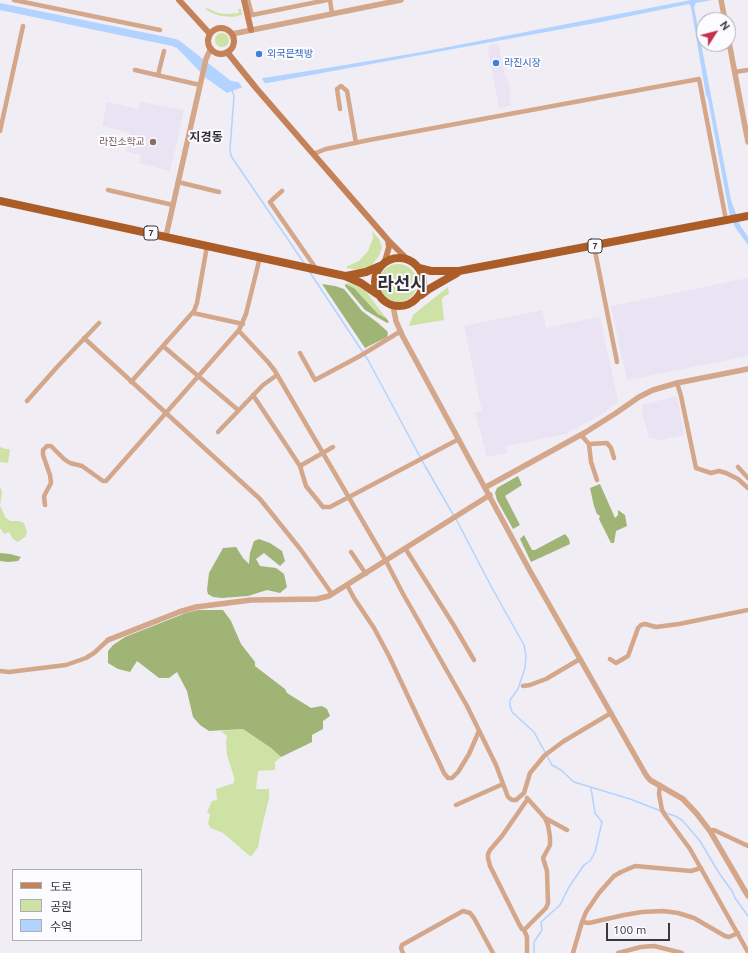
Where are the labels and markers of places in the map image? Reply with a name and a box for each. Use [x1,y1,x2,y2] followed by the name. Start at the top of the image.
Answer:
[267,48,313,60] place label: 외국믄책방
[254,49,264,59] marker: 외국믄책방
[504,57,541,69] place label: 라진시장
[491,58,501,68] marker: 라진시장
[99,136,145,148] place label: 라진소학교
[148,137,158,147] marker: 라진소학교

